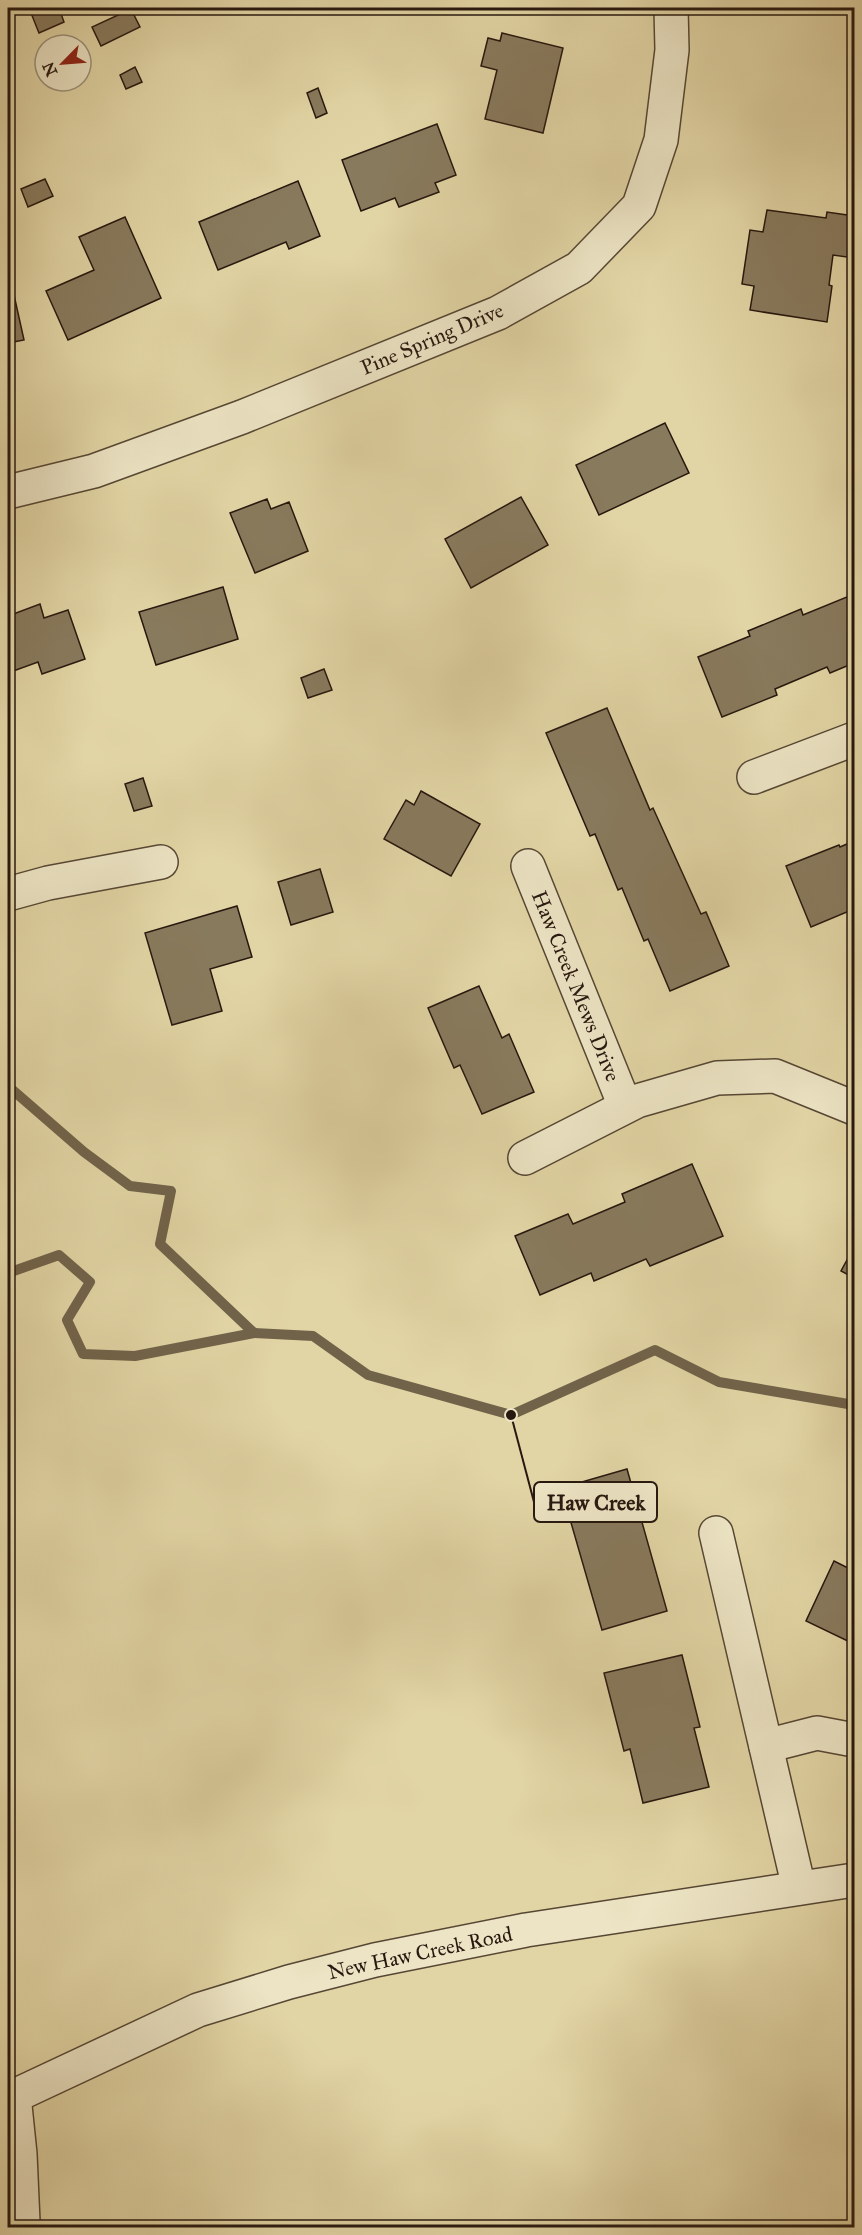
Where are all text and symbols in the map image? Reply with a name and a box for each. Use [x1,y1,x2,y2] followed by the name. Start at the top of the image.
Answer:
[33,33,93,93] north arrow
[38,59,61,79] text: N
[357,297,508,381] street label: Pine Spring Drive
[526,887,626,1085] street label: Haw Creek Mews Drive
[534,1482,657,1522] callout: Haw Creek
[547,1489,646,1516] text: Haw Creek
[325,1921,515,1985] street label: New Haw Creek Road

